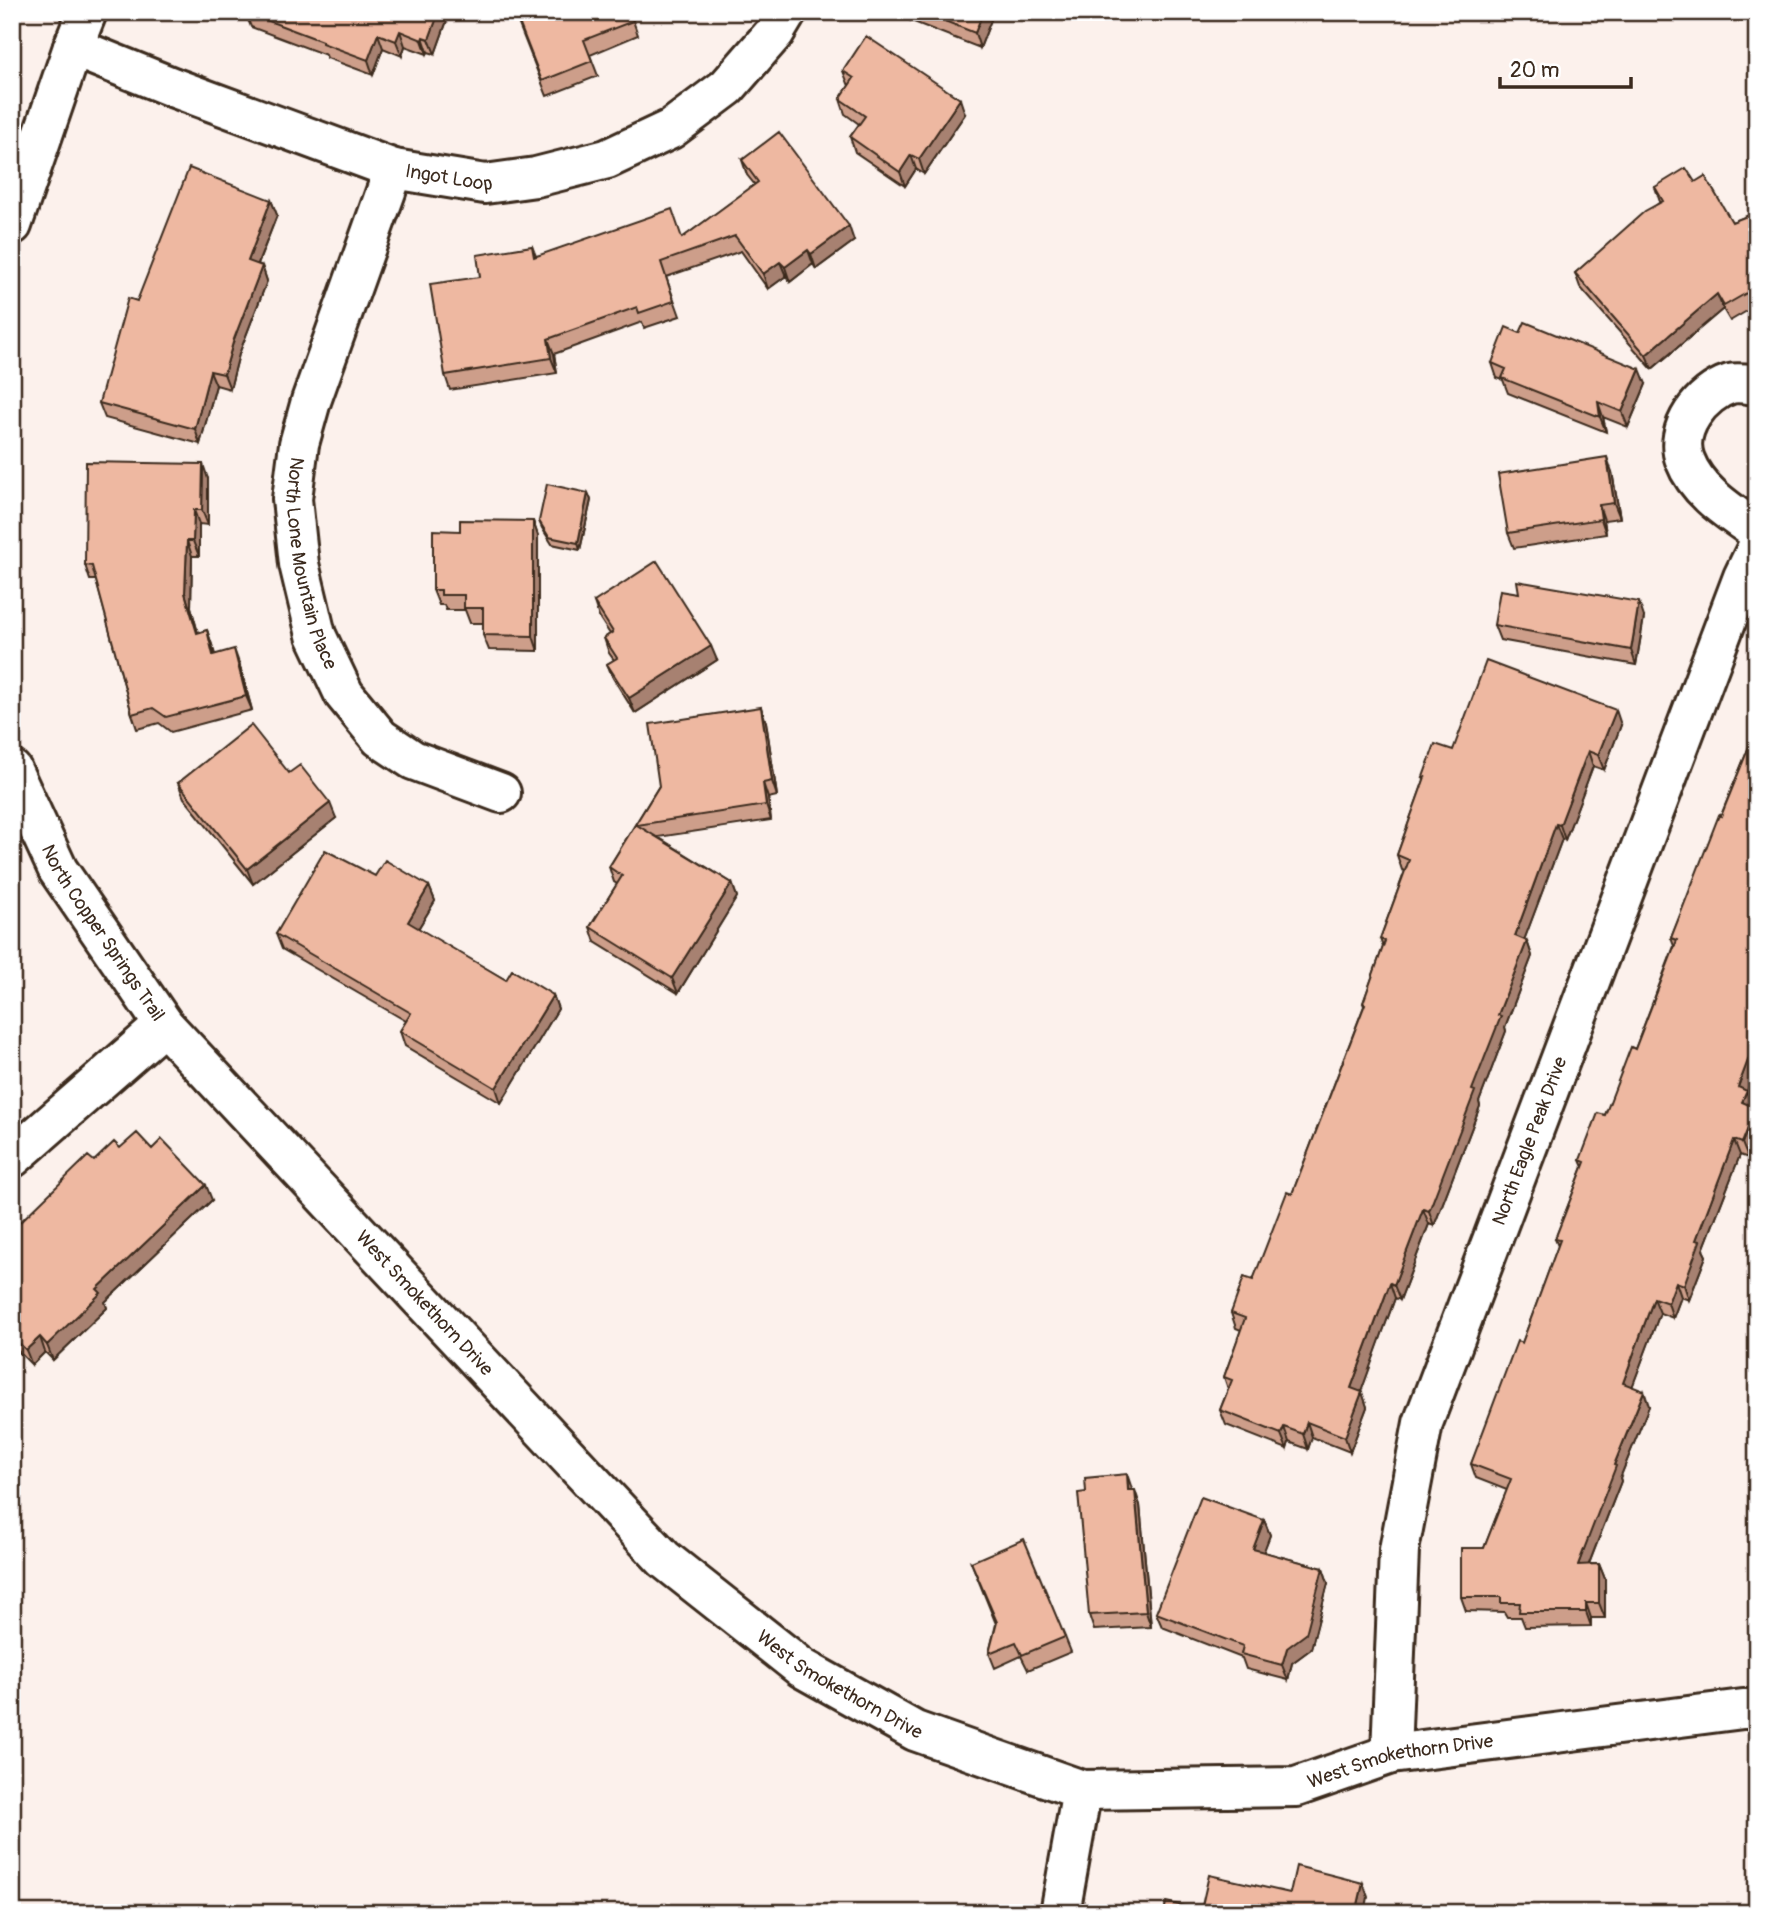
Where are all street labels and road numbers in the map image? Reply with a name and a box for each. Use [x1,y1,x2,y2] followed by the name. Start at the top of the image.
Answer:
[403,159,494,196] street label: Ingot Loop
[280,456,343,674] street label: North Lone Mountain Place
[36,841,170,1026] street label: North Copper Springs Trail
[1487,1053,1573,1229] street label: North Eagle Peak Drive
[351,1226,499,1381] street label: West Smokethorn Drive
[752,1625,926,1745] street label: West Smokethorn Drive
[1304,1729,1495,1794] street label: West Smokethorn Drive

